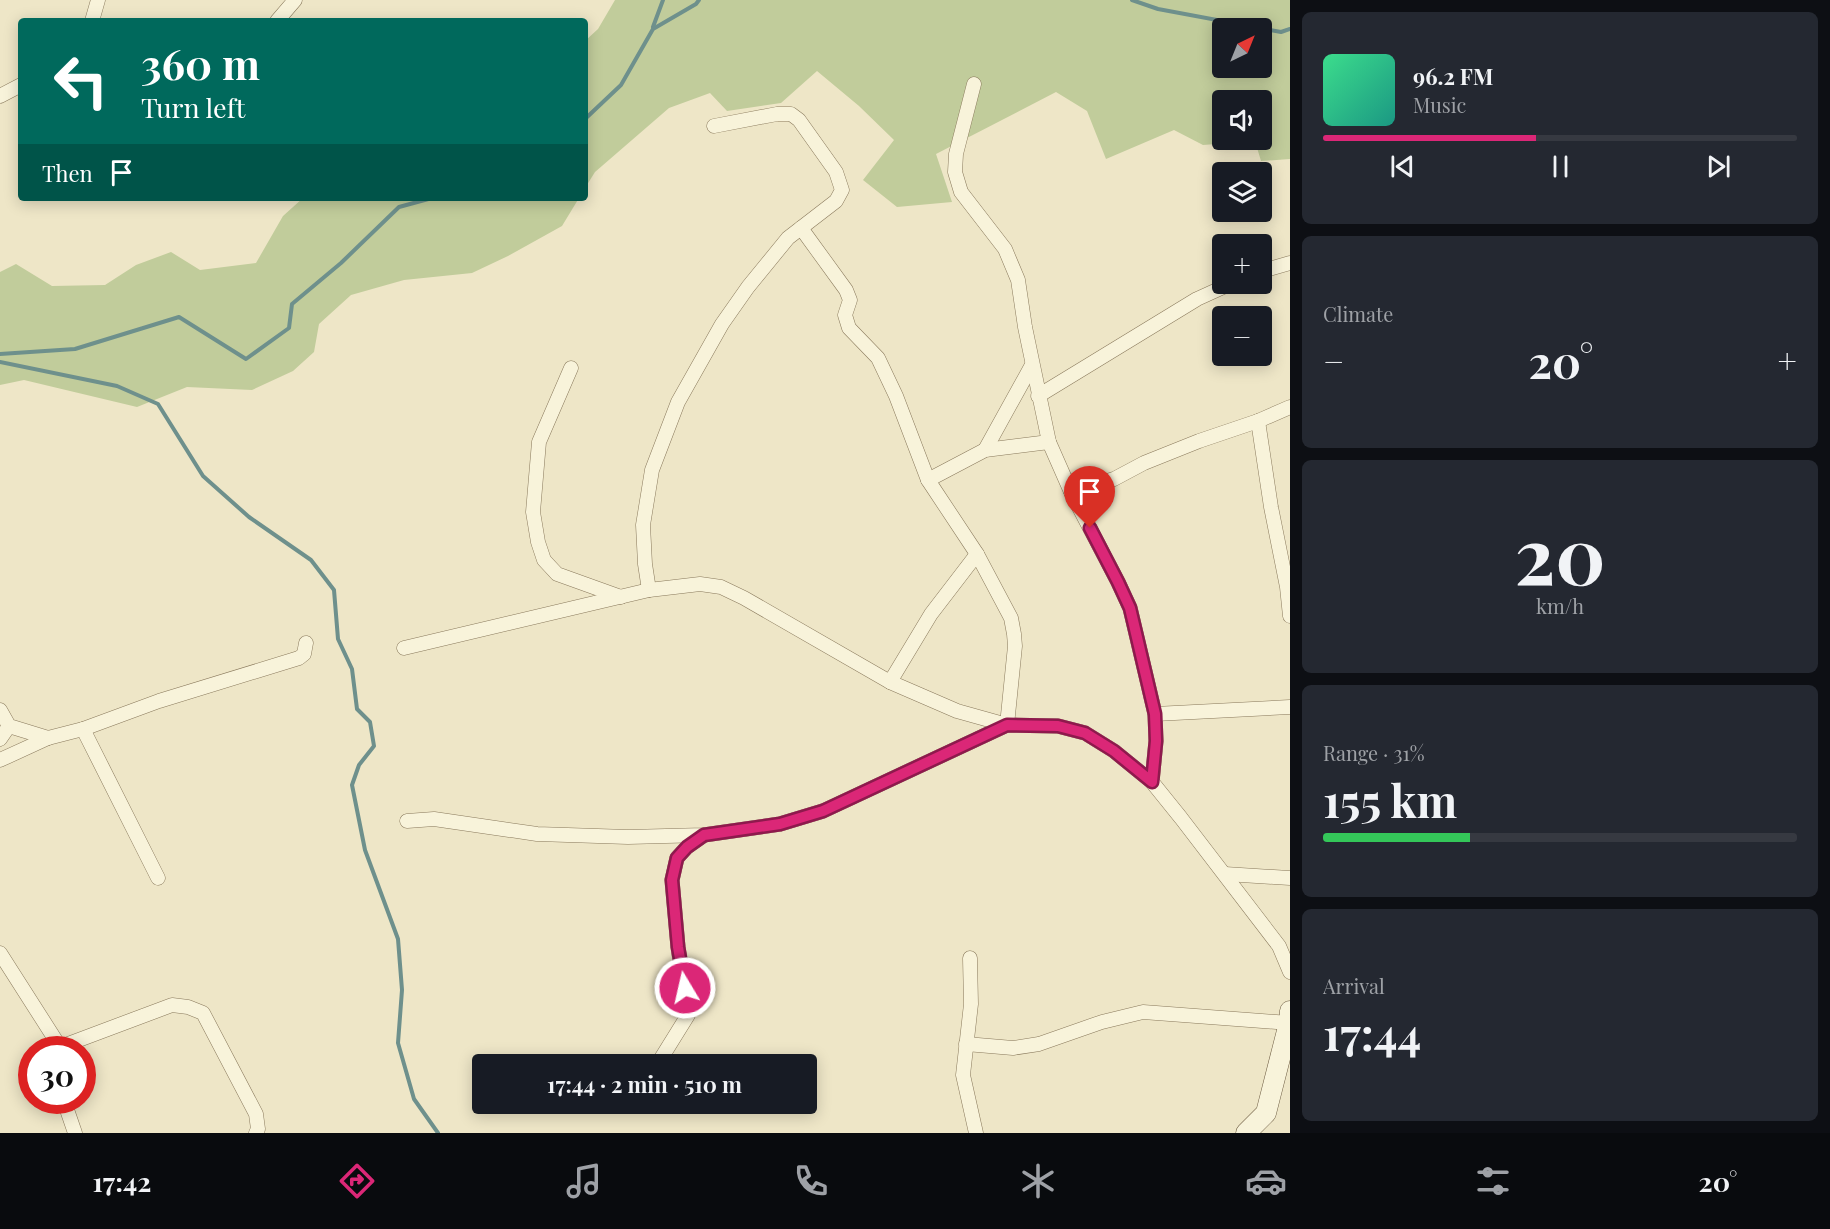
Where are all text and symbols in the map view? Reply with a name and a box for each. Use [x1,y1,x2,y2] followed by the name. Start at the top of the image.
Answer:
[1212,18,1272,78] north arrow
[1212,18,1272,366] map controls
[141,35,260,91] text: 360 m
[42,42,120,120] icon: left
[1413,61,1493,91] text: 96.2 FM
[141,89,245,125] text: Turn left
[1212,90,1272,150] button: sound
[1413,91,1466,118] text: Music
[1386,150,1419,183] icon: previous
[1544,150,1577,183] icon: pause
[1702,150,1735,183] icon: next
[105,156,138,189] icon: arrive
[42,158,93,188] text: Then
[1212,162,1272,222] button: layers
[1212,234,1272,294] button: +
[1323,300,1393,327] text: Climate
[1212,306,1272,366] button: −
[1529,330,1593,390] text: 20°
[1323,338,1344,382] text: −
[1778,338,1797,382] text: +
[1064,466,1115,528] pin
[1073,475,1106,508] icon: arrive
[1514,501,1606,605] text: 20
[1536,592,1584,619] text: km/h
[1323,739,1425,766] text: Range · 31%
[1323,769,1457,829] text: 155 km
[653,956,717,1020] position arrow
[1323,972,1385,999] text: Arrival
[1323,1002,1421,1062] text: 17:44
[18,1036,96,1114] speed limit sign: 30
[547,1069,742,1099] text: 17:44 · 2 min · 510 m
[336,1160,378,1202] icon: directions
[563,1160,605,1202] icon: music
[790,1160,832,1202] icon: phone
[1017,1160,1059,1202] icon: climate
[1245,1160,1287,1202] icon: car
[1472,1160,1514,1202] icon: filters
[93,1163,151,1199] text: 17:42
[1699,1163,1737,1199] text: 20°

